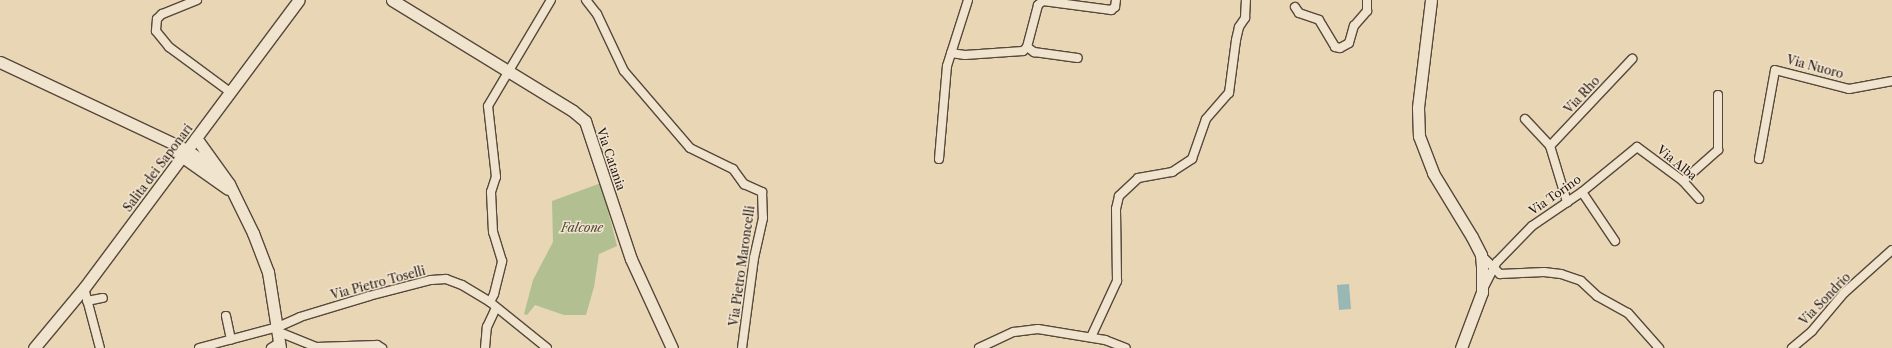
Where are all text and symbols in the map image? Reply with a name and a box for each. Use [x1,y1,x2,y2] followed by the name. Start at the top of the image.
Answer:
[1785,52,1845,82] street label: Via Nuoro
[1561,73,1603,117] street label: Via Rho
[120,121,196,215] street label: Salita dei Saponari
[594,126,628,192] street label: Via Catania
[1654,142,1700,184] street label: Via Alba
[1526,172,1584,218] street label: Via Torino
[726,205,758,327] street label: Via Pietro Maroncelli
[561,221,603,235] park label: Falcone
[329,263,427,303] street label: Via Pietro Toselli
[1796,270,1854,328] street label: Via Sondrio

